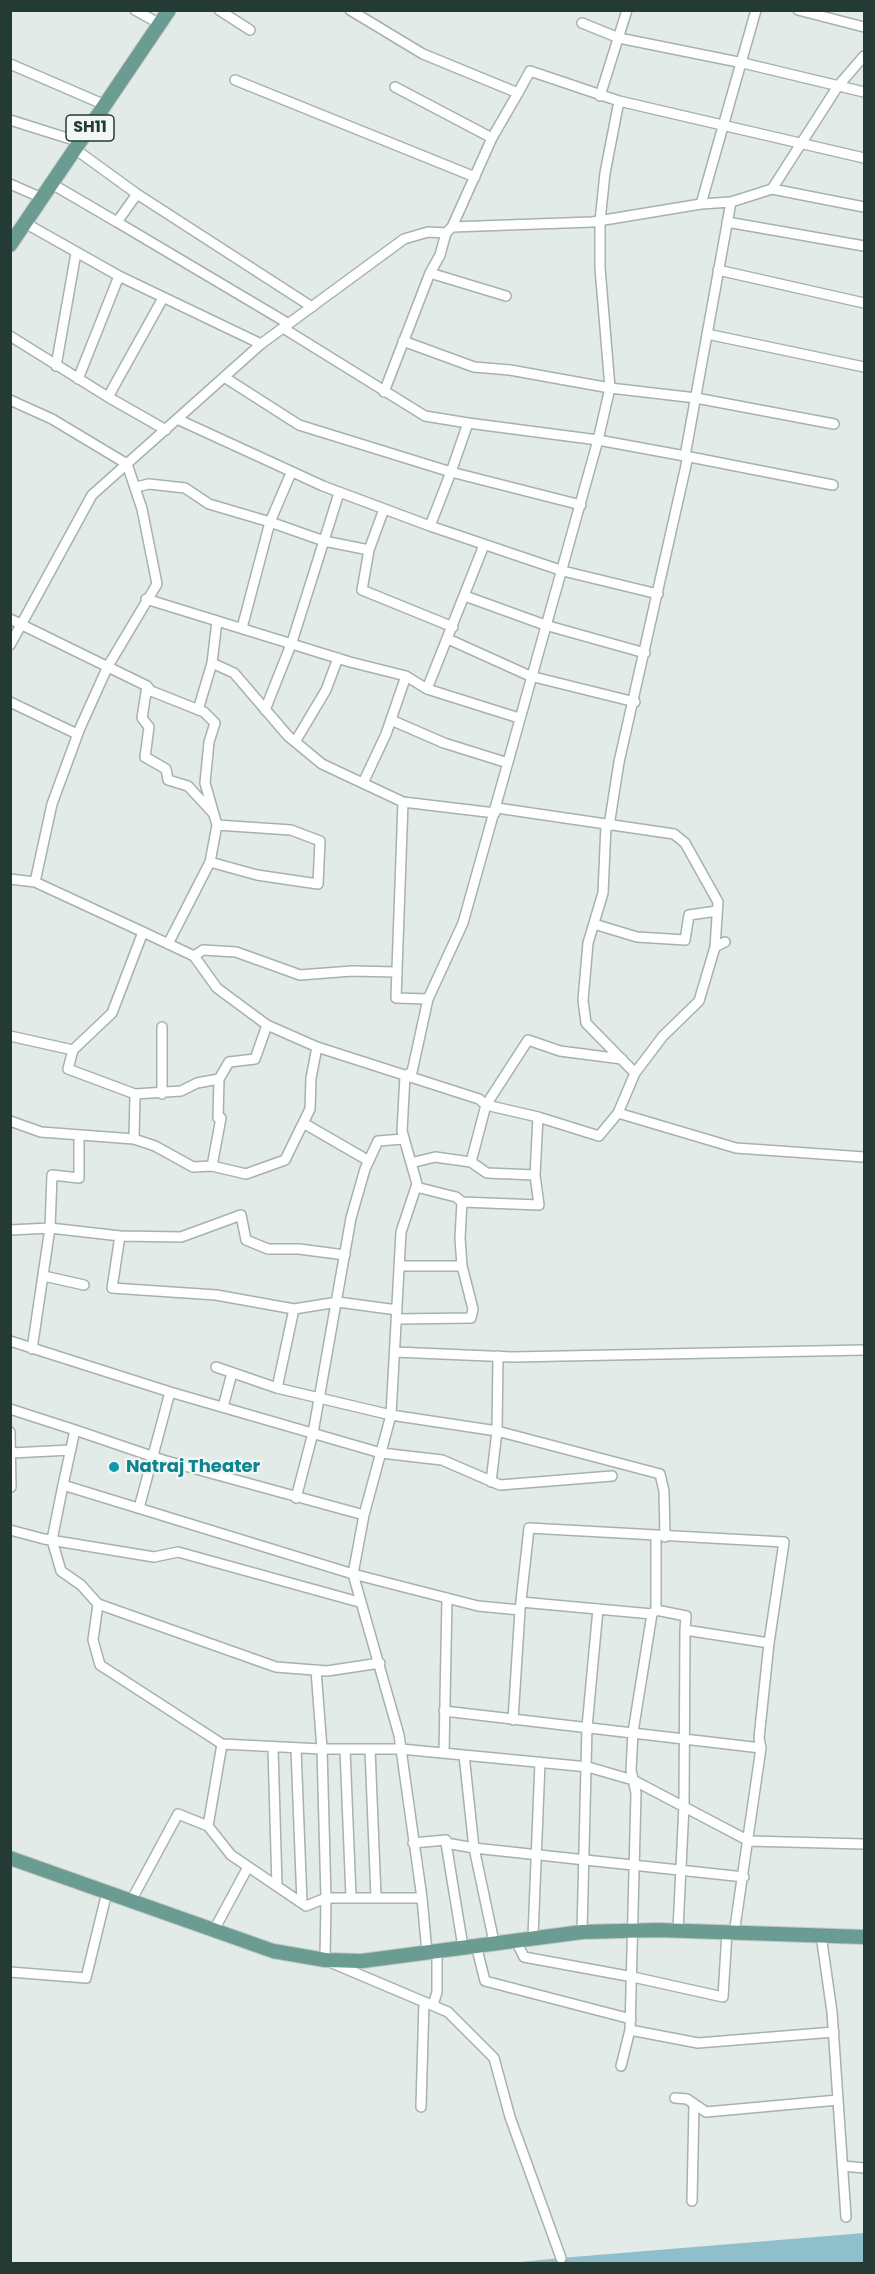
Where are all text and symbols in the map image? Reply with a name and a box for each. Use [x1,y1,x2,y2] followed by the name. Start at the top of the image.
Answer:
[66,115,114,141] road number: SH11
[126,1456,260,1478] place label: Natraj Theater
[107,1460,121,1474] marker: Natraj Theater

